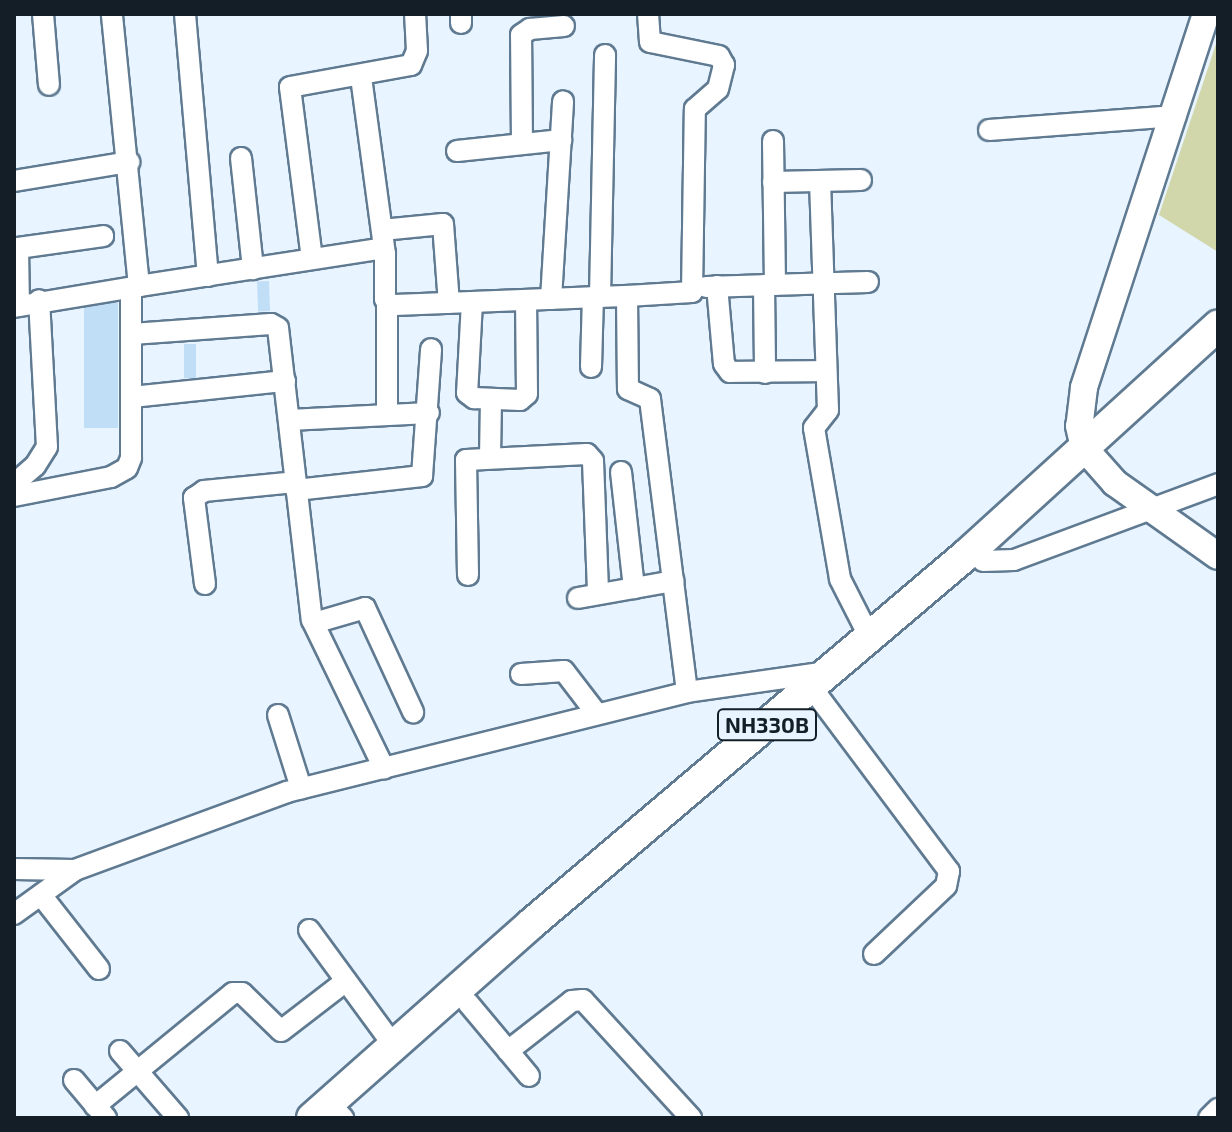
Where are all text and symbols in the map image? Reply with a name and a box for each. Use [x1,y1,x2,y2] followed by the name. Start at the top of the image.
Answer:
[717,707,817,743] road number: NH330B

